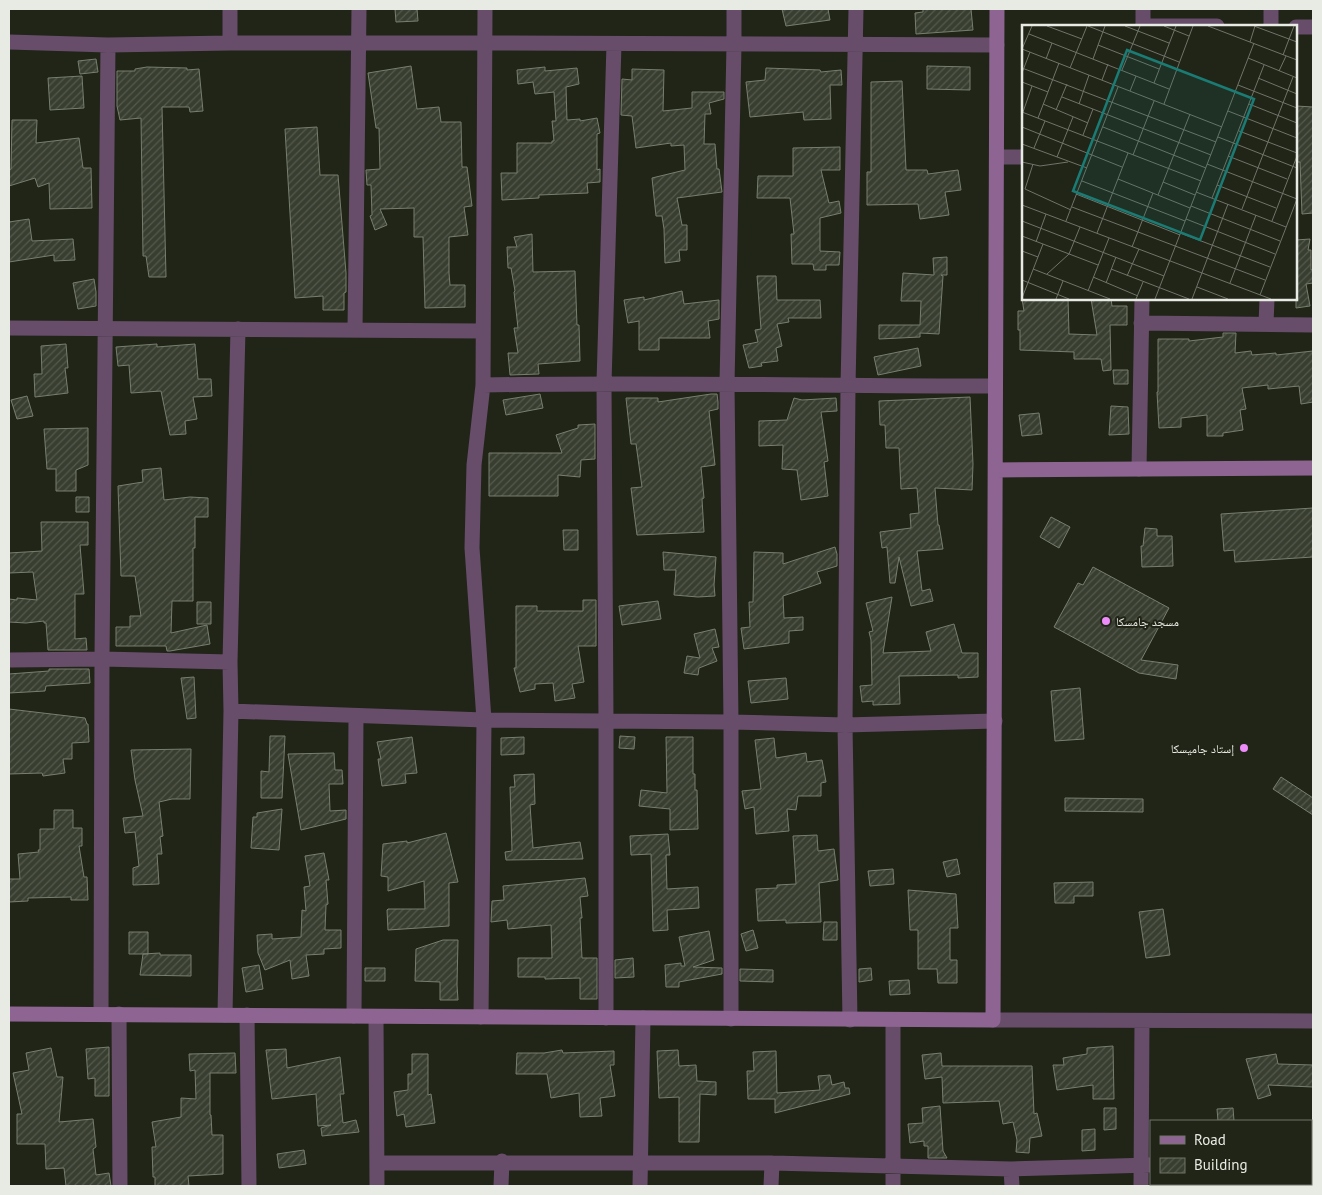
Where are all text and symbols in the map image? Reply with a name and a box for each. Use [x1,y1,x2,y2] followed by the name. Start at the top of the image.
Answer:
[1022,25,1297,300] inset map
[1116,614,1179,629] place label: مسجد جامسكا
[1100,615,1112,627] marker: مسجد جامسكا
[1171,741,1234,756] place label: إستاد جاميسكا
[1238,742,1250,754] marker: إستاد جاميسكا
[1150,1120,1312,1185] legend
[1194,1130,1226,1149] text: Road
[1194,1155,1248,1174] text: Building

